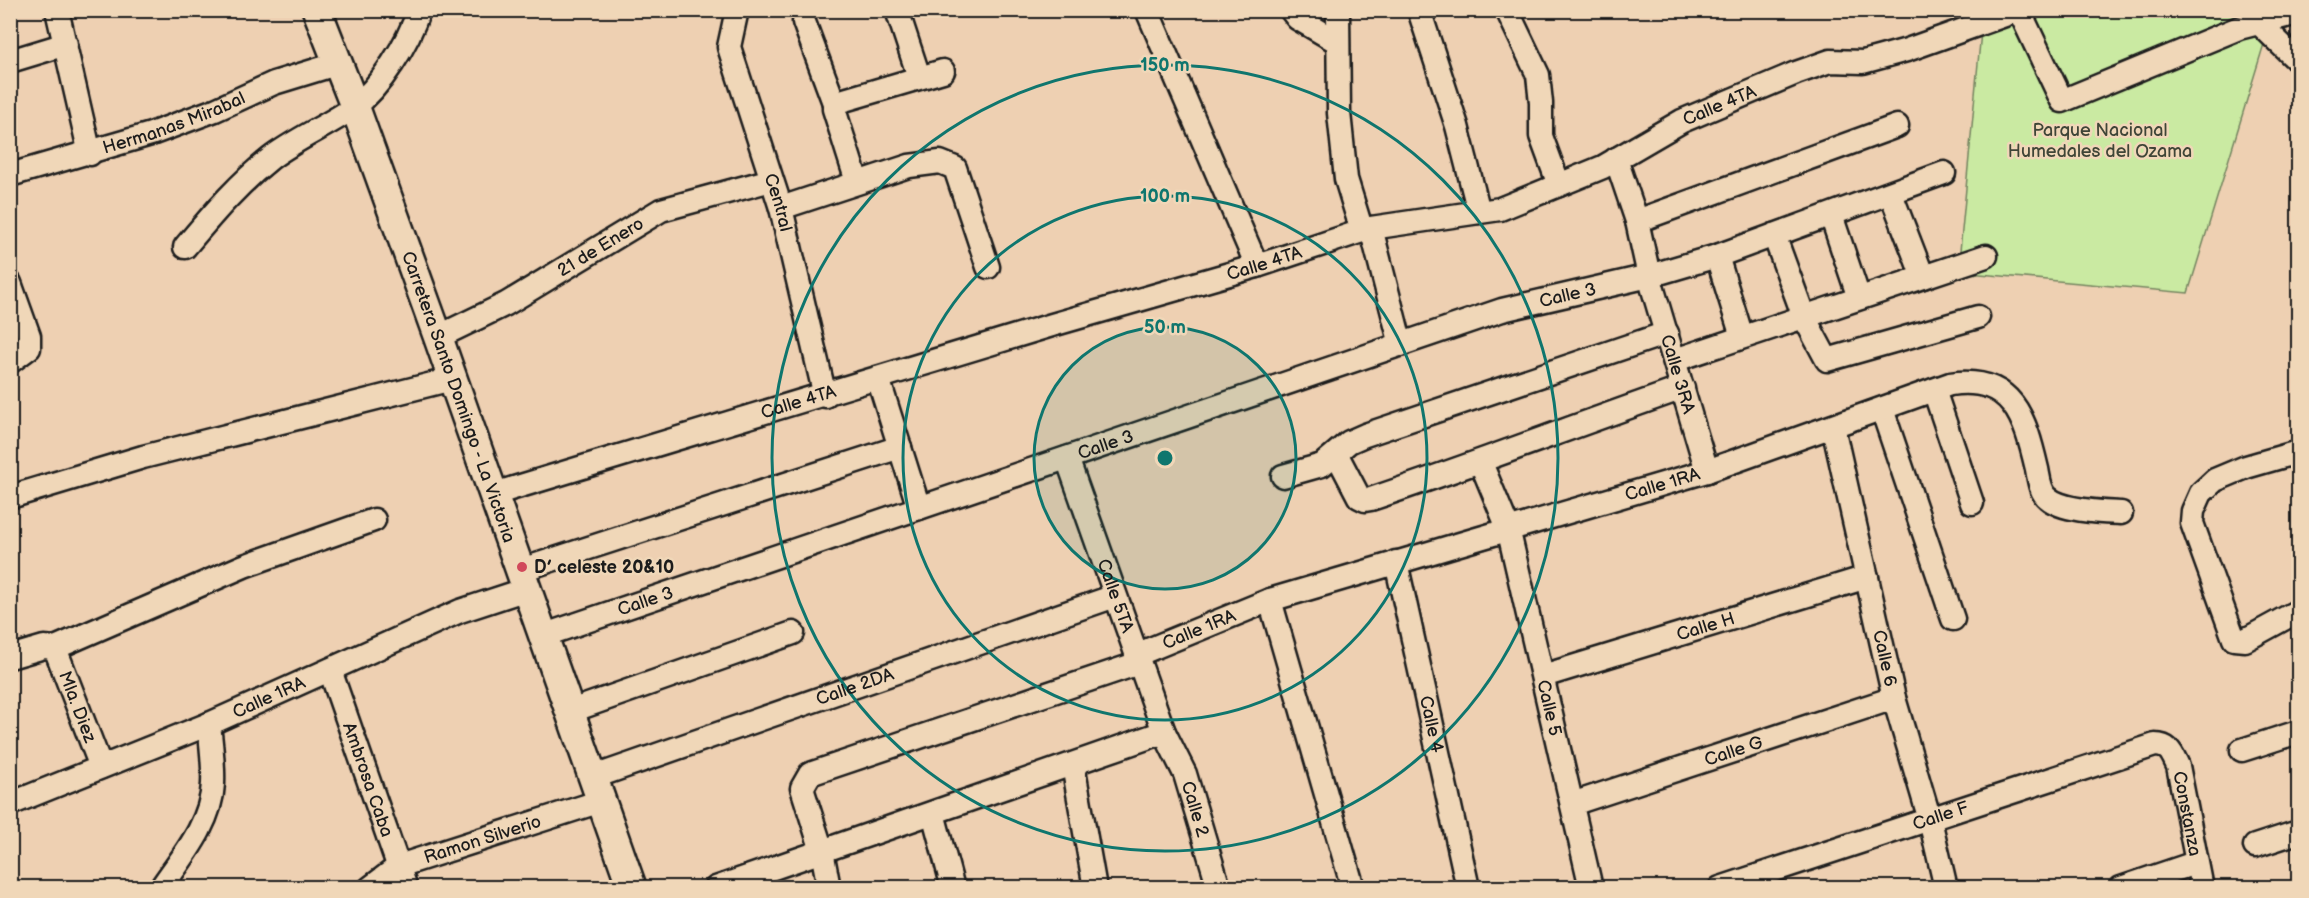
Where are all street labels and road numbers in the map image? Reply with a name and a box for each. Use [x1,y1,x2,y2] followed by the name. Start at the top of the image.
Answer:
[1680,81,1759,130] street label: Calle 4TA
[100,88,249,158] street label: Hermanas Mirabal
[760,171,796,234] street label: Central
[554,213,648,281] street label: 21 de Enero
[1224,242,1304,285] street label: Calle 4TA
[397,248,520,545] street label: Carretera Santo Domingo - La Victoria
[1537,279,1598,312] street label: Calle 3
[1656,332,1699,416] street label: Calle 3RA
[758,381,839,424] street label: Calle 4TA
[1075,426,1136,464] street label: Calle 3
[1623,464,1703,506] street label: Calle 1RA
[1093,556,1138,635] street label: Calle 5TA
[615,582,676,621] street label: Calle 3
[1159,605,1239,654] street label: Calle 1RA
[1674,608,1737,646] street label: Calle H
[1868,628,1901,689] street label: Calle 6
[813,664,896,710] street label: Calle 2DA
[54,668,101,746] street label: Mla. Diez
[229,672,308,723] street label: Calle 1RA
[1532,678,1566,738] street label: Calle 5
[1415,694,1448,755] street label: Calle 4
[338,720,397,840] street label: Ambrosa Caba
[1702,732,1765,771] street label: Calle G
[2168,769,2205,858] street label: Constanza
[1177,779,1213,840] street label: Calle 2
[1910,797,1971,835] street label: Calle F
[421,811,544,868] street label: Ramon Silverio

